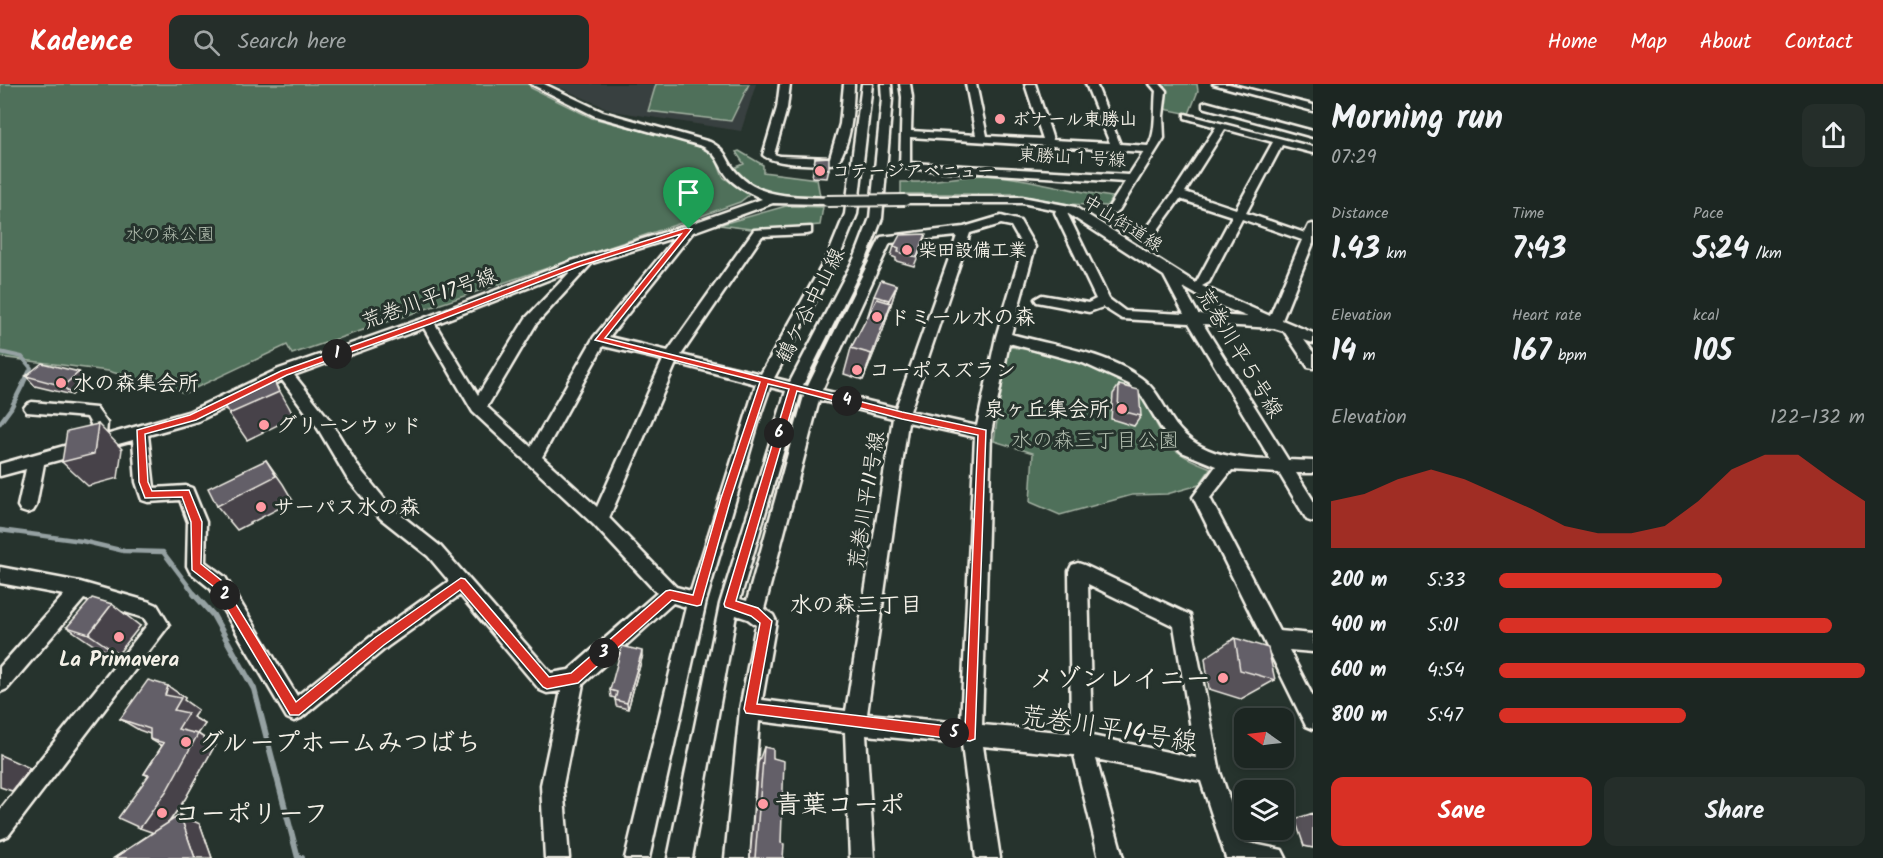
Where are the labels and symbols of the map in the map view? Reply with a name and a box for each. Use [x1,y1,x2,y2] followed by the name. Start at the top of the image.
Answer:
[1012,106,1137,135] place label: ボナール東勝山
[993,112,1007,126] marker: ボナール東勝山
[1017,141,1127,176] street label: 東勝山１号線
[832,158,995,187] place label: コテージアベニュー
[813,164,827,178] marker: コテージアベニュー
[663,167,714,229] pin
[1076,188,1168,260] street label: 中山街道線
[125,221,215,250] park label: 水の森公園
[919,237,1027,266] place label: 柴田設備工業
[768,242,855,369] street label: 鶴ケ谷中山線
[900,243,914,257] marker: 柴田設備工業
[357,260,502,339] street label: 荒巻川平17号線
[1187,282,1291,425] street label: 荒巻川平５号線
[889,302,1035,335] place label: ドミール水の森
[870,310,884,324] marker: ドミール水の森
[322,339,352,369] pin: 1
[869,355,1016,388] place label: コーポスズラン
[850,363,864,377] marker: コーポスズラン
[73,368,199,401] place label: 水の森集会所
[54,376,68,390] marker: 水の森集会所
[832,386,862,416] pin: 4
[984,394,1110,427] place label: 泉ヶ丘集会所
[1115,402,1129,416] marker: 泉ヶ丘集会所
[276,410,422,443] place label: グリーンウッド
[257,418,271,432] marker: グリーンウッド
[764,418,794,448] pin: 6
[1011,425,1179,458] park label: 水の森三丁目公園
[840,429,895,572] street label: 荒巻川平11号線
[273,492,420,525] place label: サーパス水の森
[254,500,268,514] marker: サーパス水の森
[210,580,240,610] pin: 2
[790,589,922,624] district label: 水の森三丁目
[112,630,126,644] marker: La Primavera
[589,638,619,668] pin: 3
[59,644,179,677] place label: La Primavera
[1029,659,1211,701] place label: メゾンレイニー
[1216,671,1230,685] marker: メゾンレイニー
[1017,695,1200,765] street label: 荒巻川平14号線
[1234,708,1294,768] north arrow
[939,718,969,748] pin: 5
[198,723,481,765] place label: グループホームみつばち
[179,735,193,749] marker: グループホームみつばち
[775,785,905,827] place label: 青葉コーポ
[174,794,329,836] place label: コーポリーフ
[756,797,770,811] marker: 青葉コーポ
[155,806,169,820] marker: コーポリーフ

